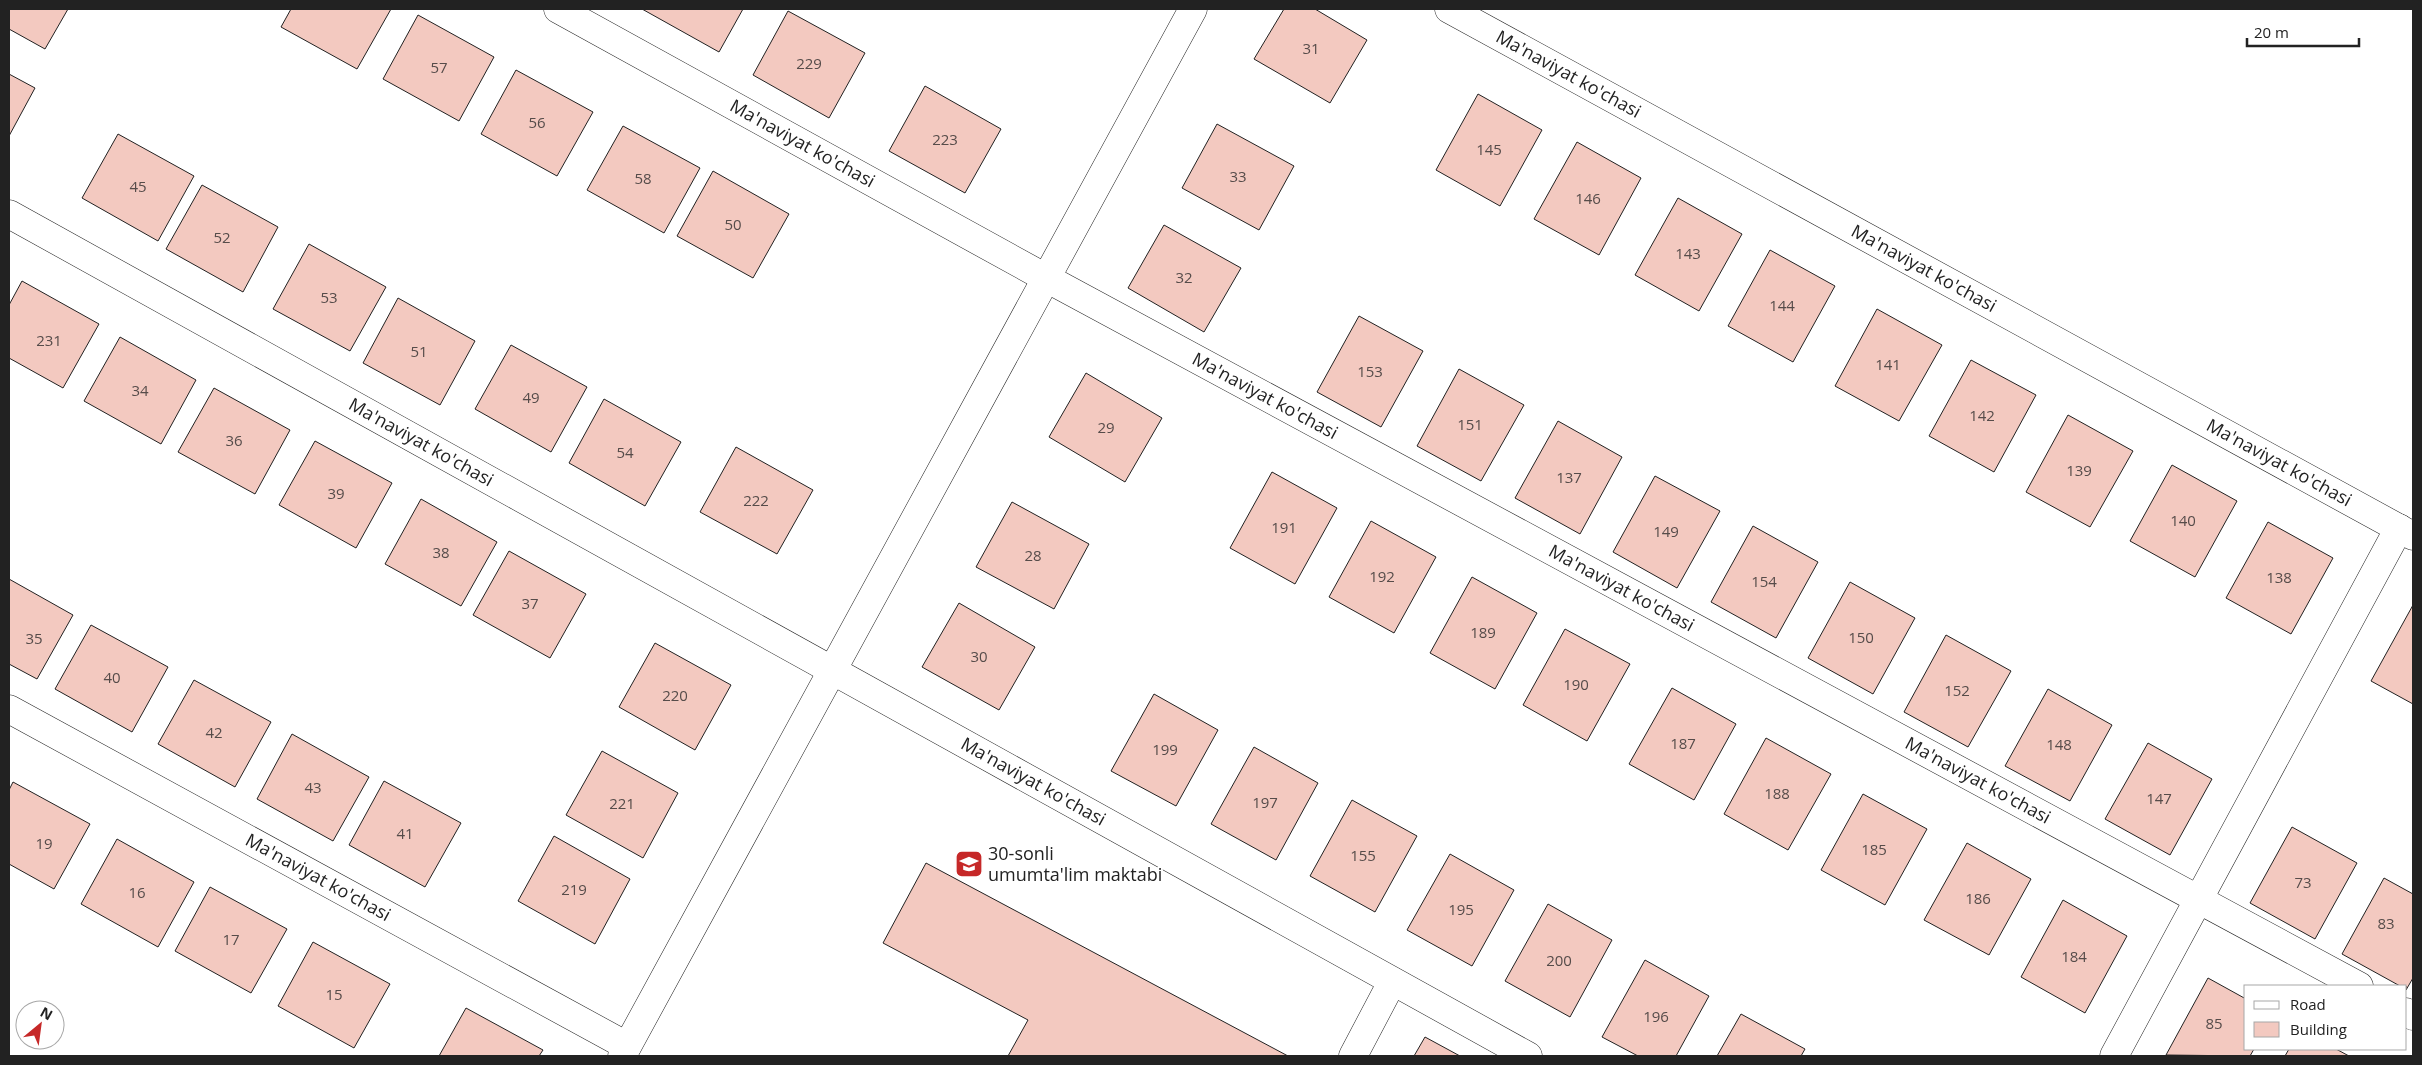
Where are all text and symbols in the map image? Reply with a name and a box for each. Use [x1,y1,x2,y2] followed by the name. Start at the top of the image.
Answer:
[2247,15,2360,47] scale bar
[2254,22,2289,42] text: 20 m
[1492,24,1646,123] street label: Ma'naviyat ko'chasi
[1302,38,1320,58] house number: 31
[796,53,822,73] house number: 229
[430,57,448,77] house number: 57
[726,93,880,192] street label: Ma'naviyat ko'chasi
[528,112,546,132] house number: 56
[932,129,958,149] house number: 223
[1476,139,1502,159] house number: 145
[1229,166,1247,186] house number: 33
[634,168,652,188] house number: 58
[129,176,147,196] house number: 45
[1575,188,1601,208] house number: 146
[724,214,742,234] house number: 50
[1847,218,2001,317] street label: Ma'naviyat ko'chasi
[213,227,231,247] house number: 52
[1675,243,1701,263] house number: 143
[1175,267,1193,287] house number: 32
[320,287,338,307] house number: 53
[1769,295,1795,315] house number: 144
[36,330,62,350] house number: 231
[410,341,428,361] house number: 51
[1188,346,1342,444] street label: Ma'naviyat ko'chasi
[1875,354,1901,374] house number: 141
[1357,361,1383,381] house number: 153
[131,380,149,400] house number: 34
[522,387,540,407] house number: 49
[345,392,498,491] street label: Ma'naviyat ko'chasi
[1969,405,1995,425] house number: 142
[2203,413,2356,511] street label: Ma'naviyat ko'chasi
[1457,414,1483,434] house number: 151
[1097,417,1115,437] house number: 29
[225,430,243,450] house number: 36
[616,442,634,462] house number: 54
[2066,460,2092,480] house number: 139
[1556,467,1582,487] house number: 137
[327,483,345,503] house number: 39
[743,490,769,510] house number: 222
[2170,510,2196,530] house number: 140
[1271,517,1297,537] house number: 191
[1653,521,1679,541] house number: 149
[1545,538,1699,636] street label: Ma'naviyat ko'chasi
[432,542,450,562] house number: 38
[1024,545,1042,565] house number: 28
[1369,566,1395,586] house number: 192
[2266,567,2292,587] house number: 138
[1751,571,1777,591] house number: 154
[521,593,539,613] house number: 37
[1470,622,1496,642] house number: 189
[1848,627,1874,647] house number: 150
[25,628,43,648] house number: 35
[970,646,988,666] house number: 30
[103,667,121,687] house number: 40
[1563,674,1589,694] house number: 190
[1944,680,1970,700] house number: 152
[662,685,688,705] house number: 220
[205,722,223,742] house number: 42
[957,731,1110,831] street label: Ma'naviyat ko'chasi
[1901,731,2055,829] street label: Ma'naviyat ko'chasi
[1670,733,1696,753] house number: 187
[2046,734,2072,754] house number: 148
[1152,739,1178,759] house number: 199
[304,777,322,797] house number: 43
[1764,783,1790,803] house number: 188
[2146,788,2172,808] house number: 147
[1252,792,1278,812] house number: 197
[609,793,635,813] house number: 221
[396,823,414,843] house number: 41
[242,827,395,926] street label: Ma'naviyat ko'chasi
[35,833,53,853] house number: 19
[1861,839,1887,859] house number: 185
[988,841,1162,886] place label: 30-sonli umumta'lim maktabi
[1350,845,1376,865] house number: 155
[954,849,984,879] school or university icon: 30-sonli umumta'lim maktabi
[2294,872,2312,892] house number: 73
[561,879,587,899] house number: 219
[128,882,146,902] house number: 16
[1965,888,1991,908] house number: 186
[1448,899,1474,919] house number: 195
[2377,913,2395,933] house number: 83
[222,929,240,949] house number: 17
[2061,946,2087,966] house number: 184
[1546,950,1572,970] house number: 200
[325,984,343,1004] house number: 15
[2244,985,2407,1050] legend
[2290,994,2326,1014] text: Road
[15,1000,65,1050] north arrow
[37,1002,56,1024] text: N
[1643,1006,1669,1026] house number: 196
[2205,1013,2223,1033] house number: 85
[2290,1019,2347,1039] text: Building

